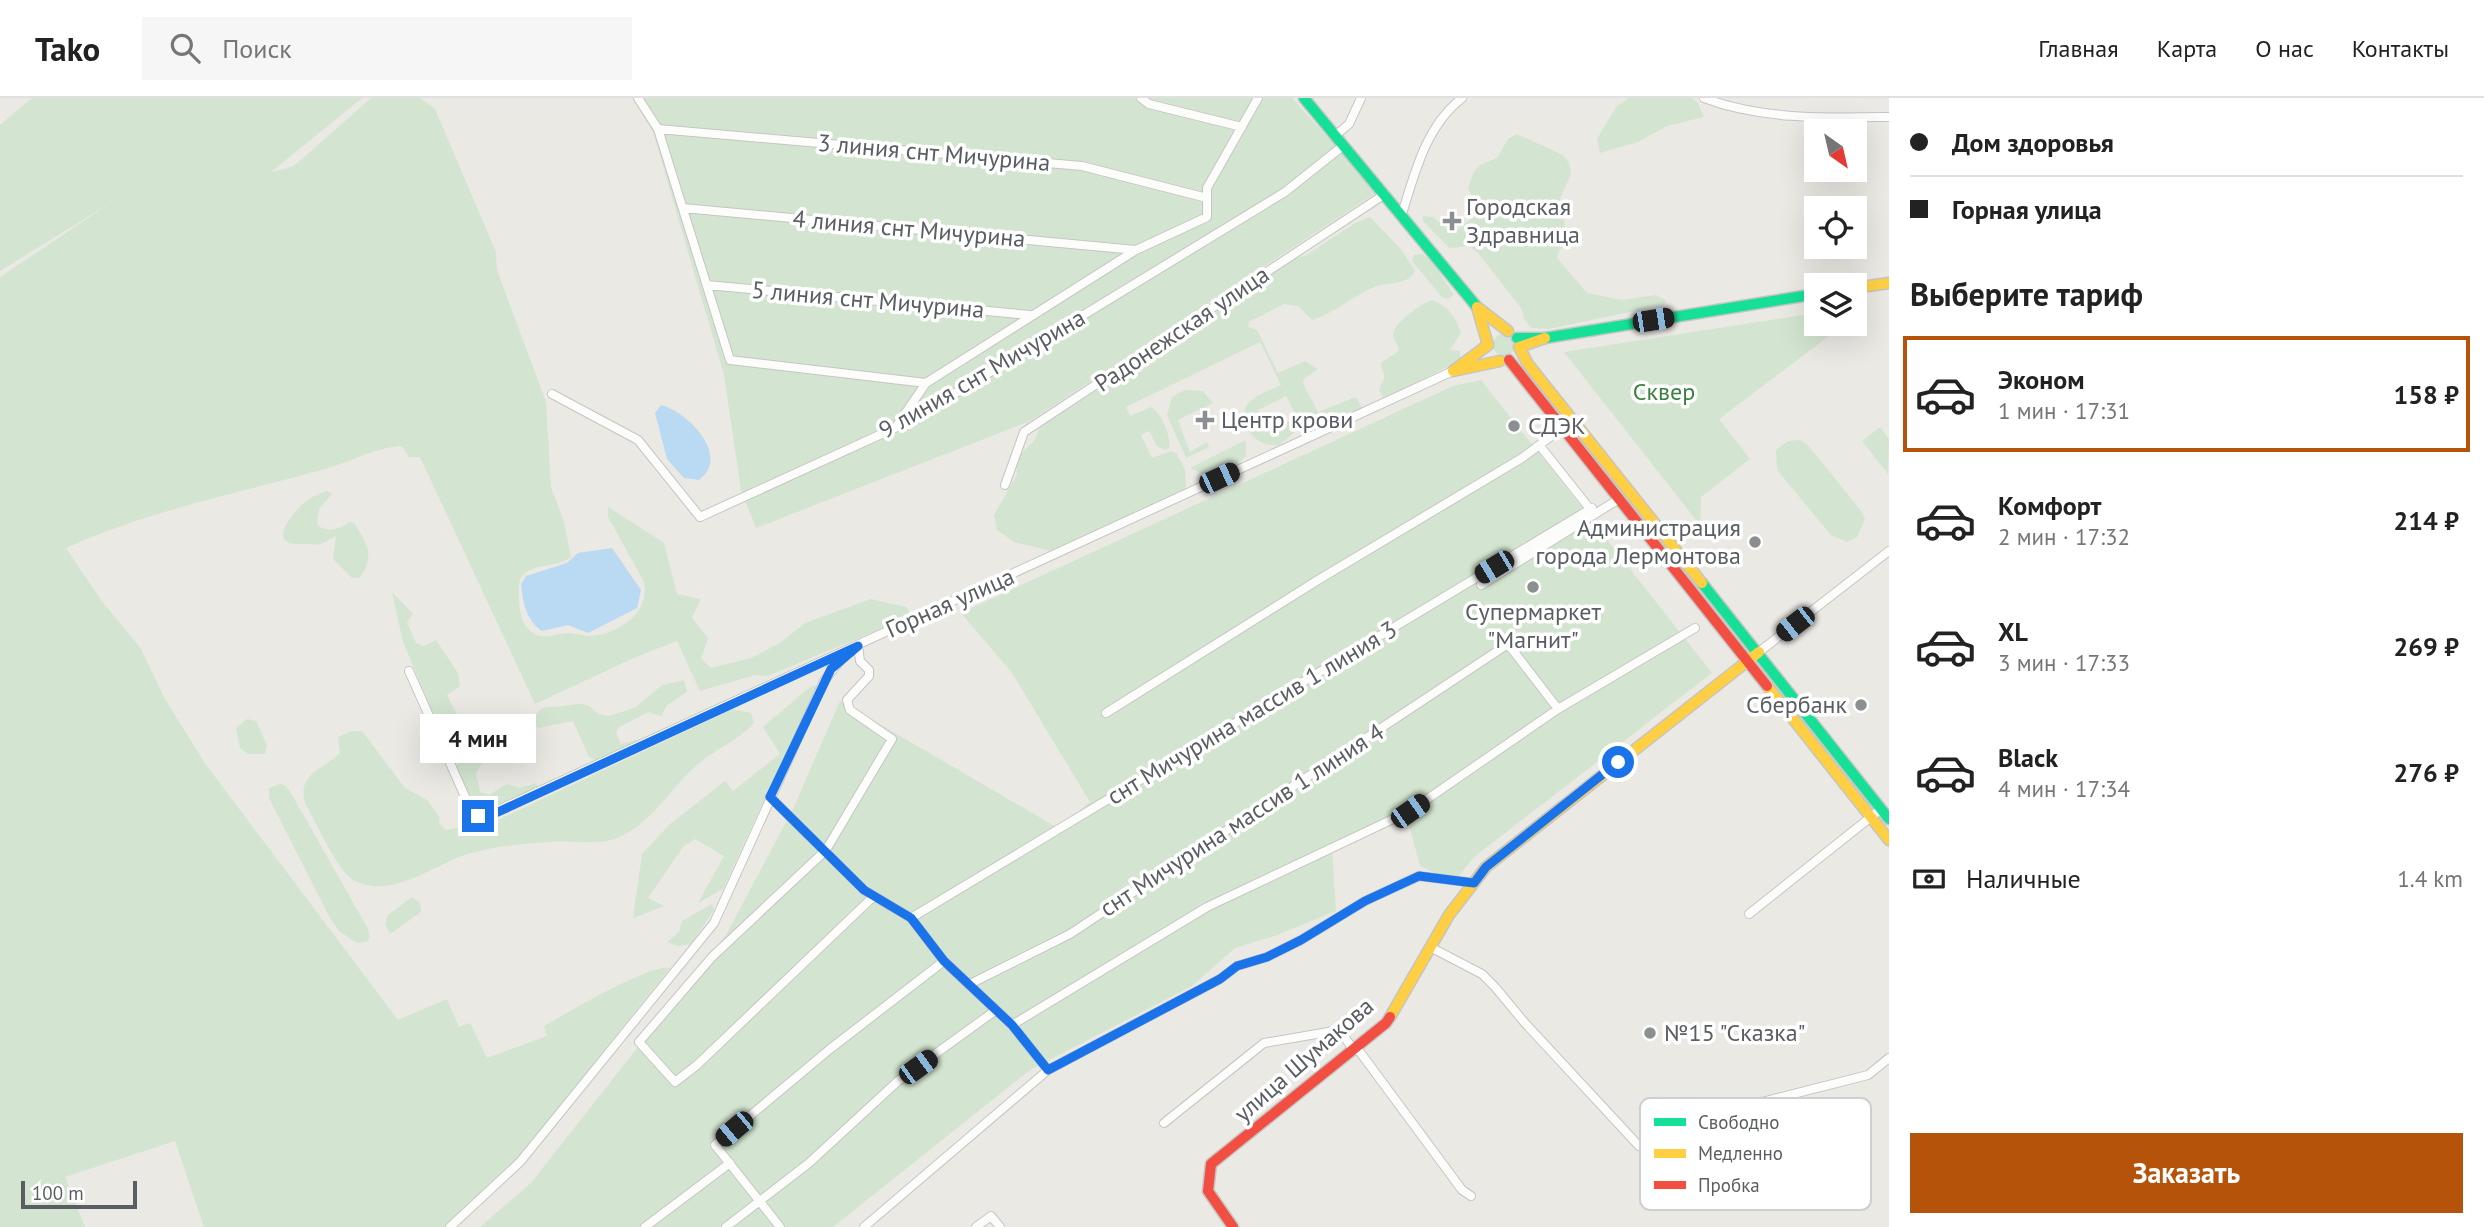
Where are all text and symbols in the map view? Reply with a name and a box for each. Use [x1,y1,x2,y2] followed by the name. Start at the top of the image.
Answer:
[142,17,632,80] search box
[35,27,100,70] text: Tako
[166,29,204,67] icon: search
[222,32,292,65] text: Поиск
[2038,33,2119,64] text: Главная
[2157,33,2217,64] text: Карта
[2255,33,2314,64] text: О нас
[2352,33,2449,64] text: Контакты
[1804,119,1867,182] north arrow
[1804,119,1867,336] map controls
[1952,126,2114,159] text: Дом здоровья
[816,127,1052,178] street label: 3 линия снт Мичурина
[1466,191,1580,250] place label: Городская Здравница
[1952,193,2102,226] text: Горная улица
[1804,196,1867,259] button: locate
[791,203,1027,254] street label: 4 линия снт Мичурина
[1444,213,1460,229] marker: Городская Здравница
[1088,259,1275,399] street label: Радонежская улица
[1804,273,1867,336] button: layers
[1910,273,2143,315] text: Выберите тариф
[750,274,986,325] street label: 5 линия снт Мичурина
[873,302,1091,445] street label: 9 линия снт Мичурина
[1631,306,1676,334] car
[1914,363,1977,426] icon: car
[1998,363,2085,396] text: Эконом
[1633,376,1695,407] park label: Сквер
[2393,378,2459,411] text: 158 ₽
[1998,396,2130,425] text: 1 мин · 17:31
[1221,404,1353,435] place label: Центр крови
[1195,410,1215,430] marker: Центр крови
[1528,410,1586,441] place label: СДЭК
[1506,418,1522,434] marker: СДЭК
[1196,460,1243,496] car
[1914,489,1977,552] icon: car
[1998,489,2101,522] text: Комфорт
[2393,504,2459,537] text: 214 ₽
[1536,512,1741,571] place label: Администрация города Лермонтова
[1998,522,2130,551] text: 2 мин · 17:32
[1747,534,1763,550] marker: Администрация города Лермонтова
[1471,547,1518,587] car
[881,560,1019,645] street label: Горная улица
[1525,579,1541,595] marker: Супермаркет "Магнит"
[1465,596,1601,655] place label: Супермаркет "Магнит"
[1772,603,1819,645] car
[1101,614,1402,812] street label: снт Мичурина массив 1 линия 3
[1914,615,1977,678] icon: car
[1998,615,2028,648] text: XL
[2393,630,2459,663] text: 269 ₽
[1998,648,2130,677] text: 3 мин · 17:33
[1746,689,1848,720] place label: Сбербанк
[1853,697,1869,713] marker: Сбербанк
[420,714,536,764] callout: 4 мин
[1094,716,1390,923] street label: снт Мичурина массив 1 линия 4
[448,724,508,753] text: 4 мин
[1914,741,1977,804] icon: car
[1998,741,2058,774] text: Black
[1602,746,1634,778] route start
[2393,756,2459,789] text: 276 ₽
[1998,774,2130,803] text: 4 мин · 17:34
[1387,790,1434,832] car
[462,800,494,832] route end
[1910,860,1948,898] icon: cash
[1966,862,2081,895] text: Наличные
[2397,864,2463,893] text: 1.4 km
[1227,990,1380,1129] street label: улица Шумакова
[1664,1017,1806,1048] place label: №15 "Сказка"
[1642,1025,1658,1041] marker: №15 "Сказка"
[895,1046,942,1088] car
[1640,1098,1871,1210] legend
[712,1107,757,1151] car
[1698,1110,1780,1134] text: Свободно
[1910,1133,2463,1213] button: Заказать
[1698,1141,1783,1165] text: Медленно
[1698,1173,1760,1197] text: Пробка
[21,1178,136,1210] scale bar
[32,1181,84,1205] text: 100 m

